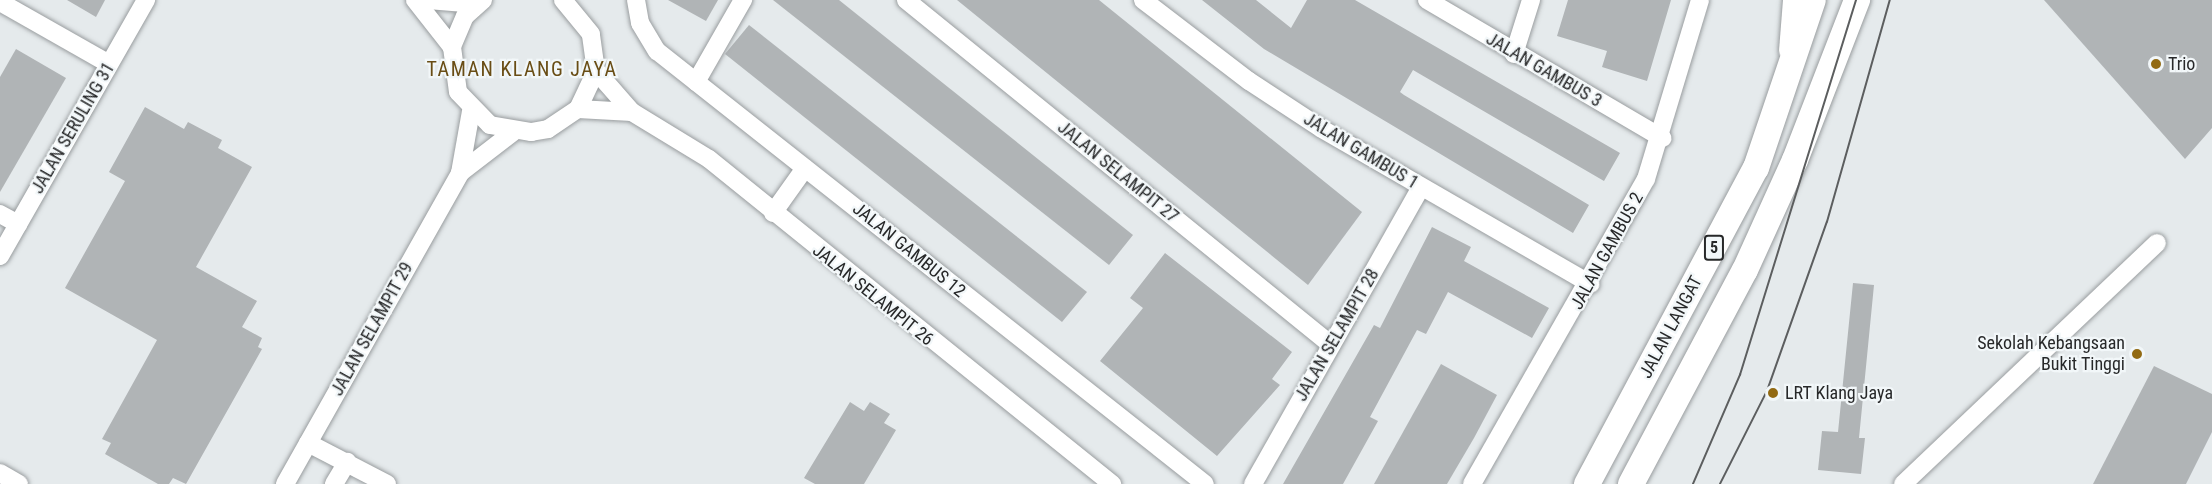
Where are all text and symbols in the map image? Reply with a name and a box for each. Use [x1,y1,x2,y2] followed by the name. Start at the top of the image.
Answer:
[1482,28,1606,112] street label: JALAN GAMBUS 3
[2168,53,2195,75] place label: Trio
[426,57,618,81] district label: TAMAN KLANG JAYA
[2149,57,2163,71] marker: Trio
[27,59,119,197] street label: JALAN SERULING 31
[1300,108,1422,194] street label: JALAN GAMBUS 1
[1053,116,1183,228] street label: JALAN SELAMPIT 27
[1566,189,1648,313] street label: JALAN GAMBUS 2
[848,198,970,302] street label: JALAN GAMBUS 12
[1704,235,1724,261] road number: 5
[808,239,938,351] street label: JALAN SELAMPIT 26
[326,258,418,400] street label: JALAN SELAMPIT 29
[1290,265,1384,405] street label: JALAN SELAMPIT 28
[1635,272,1707,382] street label: JALAN LANGAT
[1977,333,2125,376] place label: Sekolah Kebangsaan Bukit Tinggi
[2130,347,2144,361] marker: Sekolah Kebangsaan Bukit Tinggi
[1785,382,1893,404] place label: LRT Klang Jaya
[1766,386,1780,400] marker: LRT Klang Jaya

